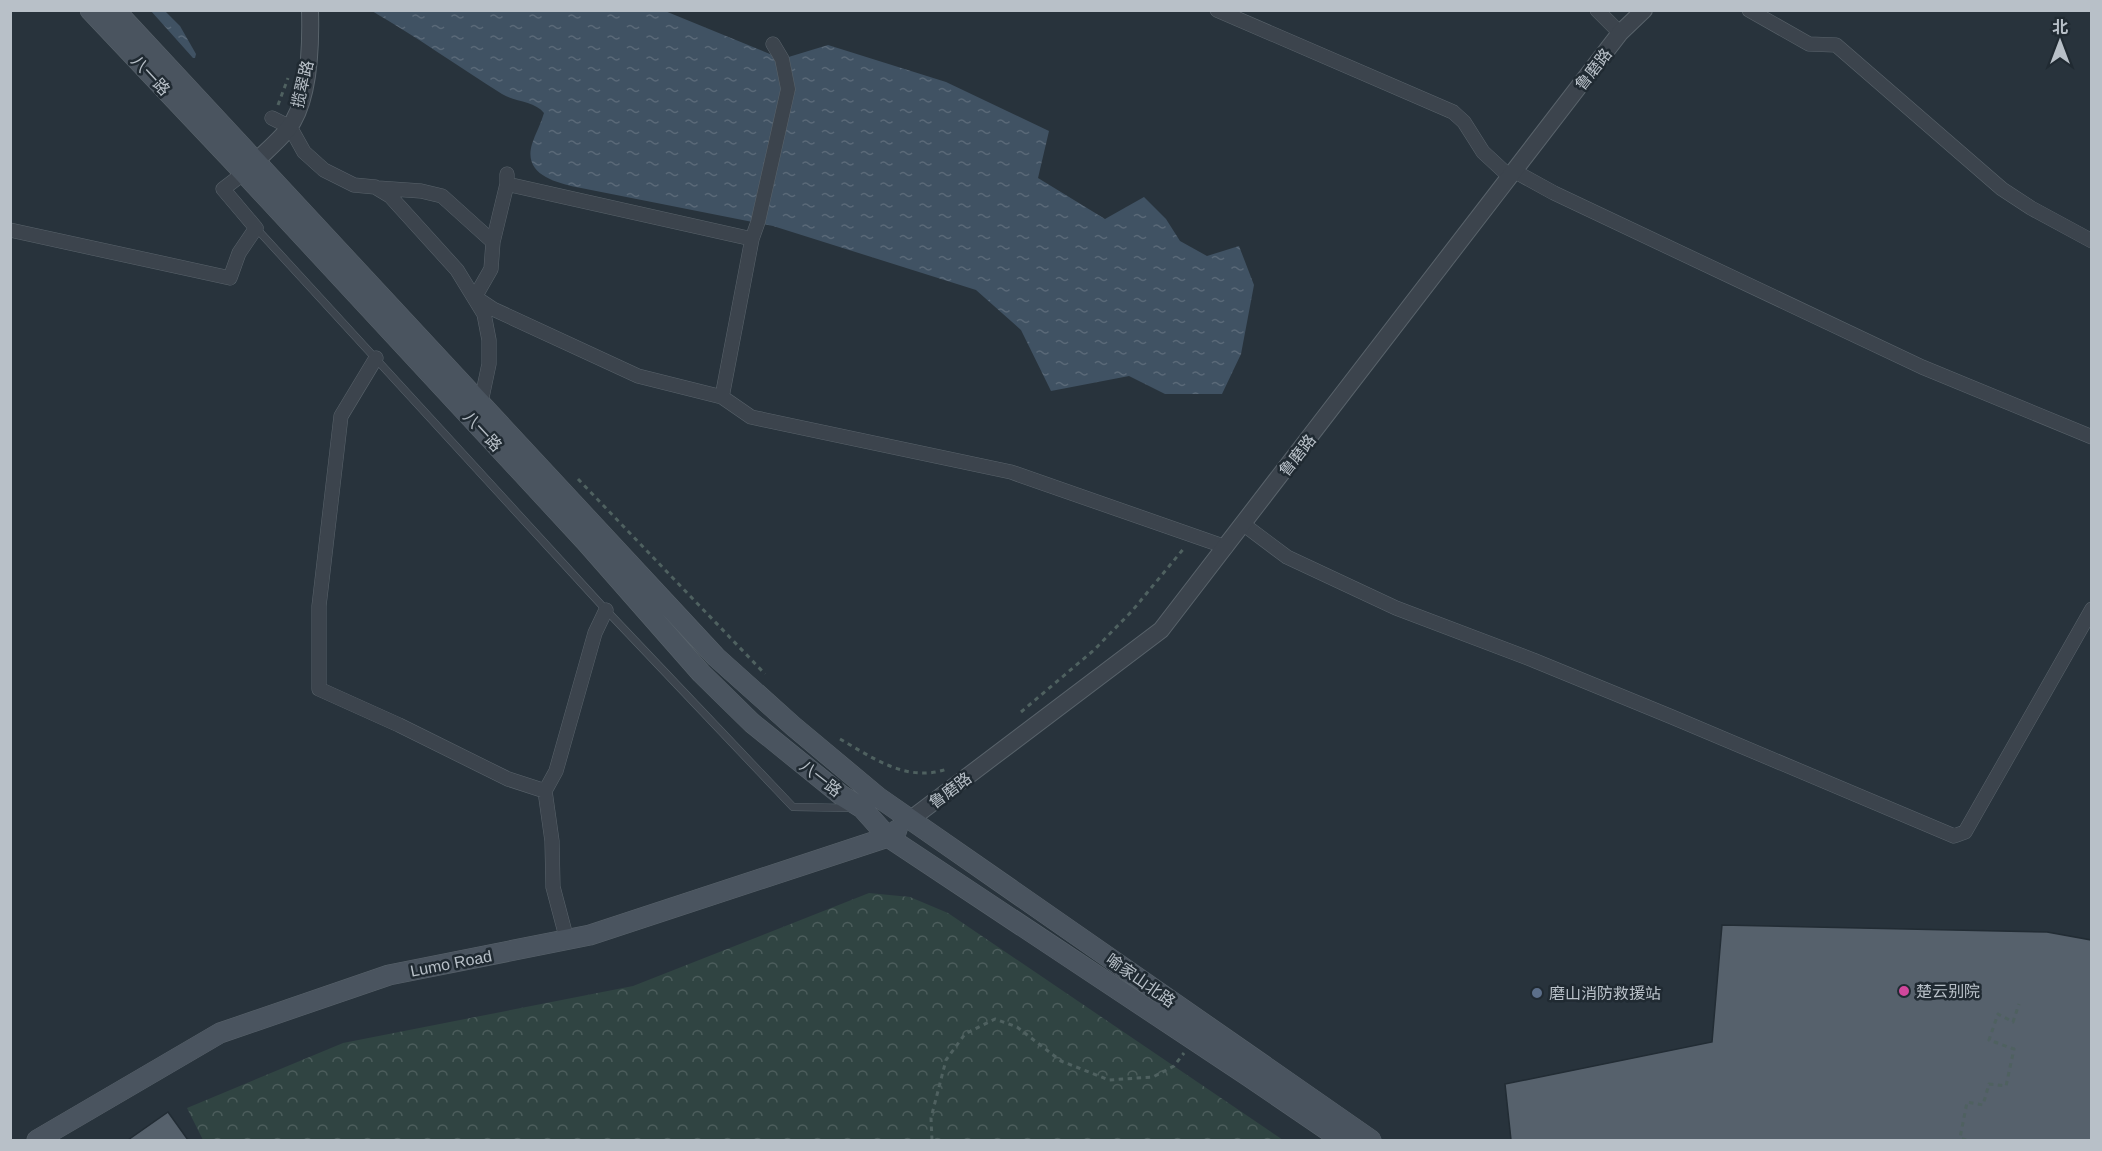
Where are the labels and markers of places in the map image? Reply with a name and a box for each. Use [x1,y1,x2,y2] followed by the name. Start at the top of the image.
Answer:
[1916,983,1980,1000] place label: 楚云别院
[1897,984,1911,998] marker: 楚云别院
[1549,985,1661,1002] place label: 磨山消防救援站
[1530,986,1544,1000] marker: 磨山消防救援站

